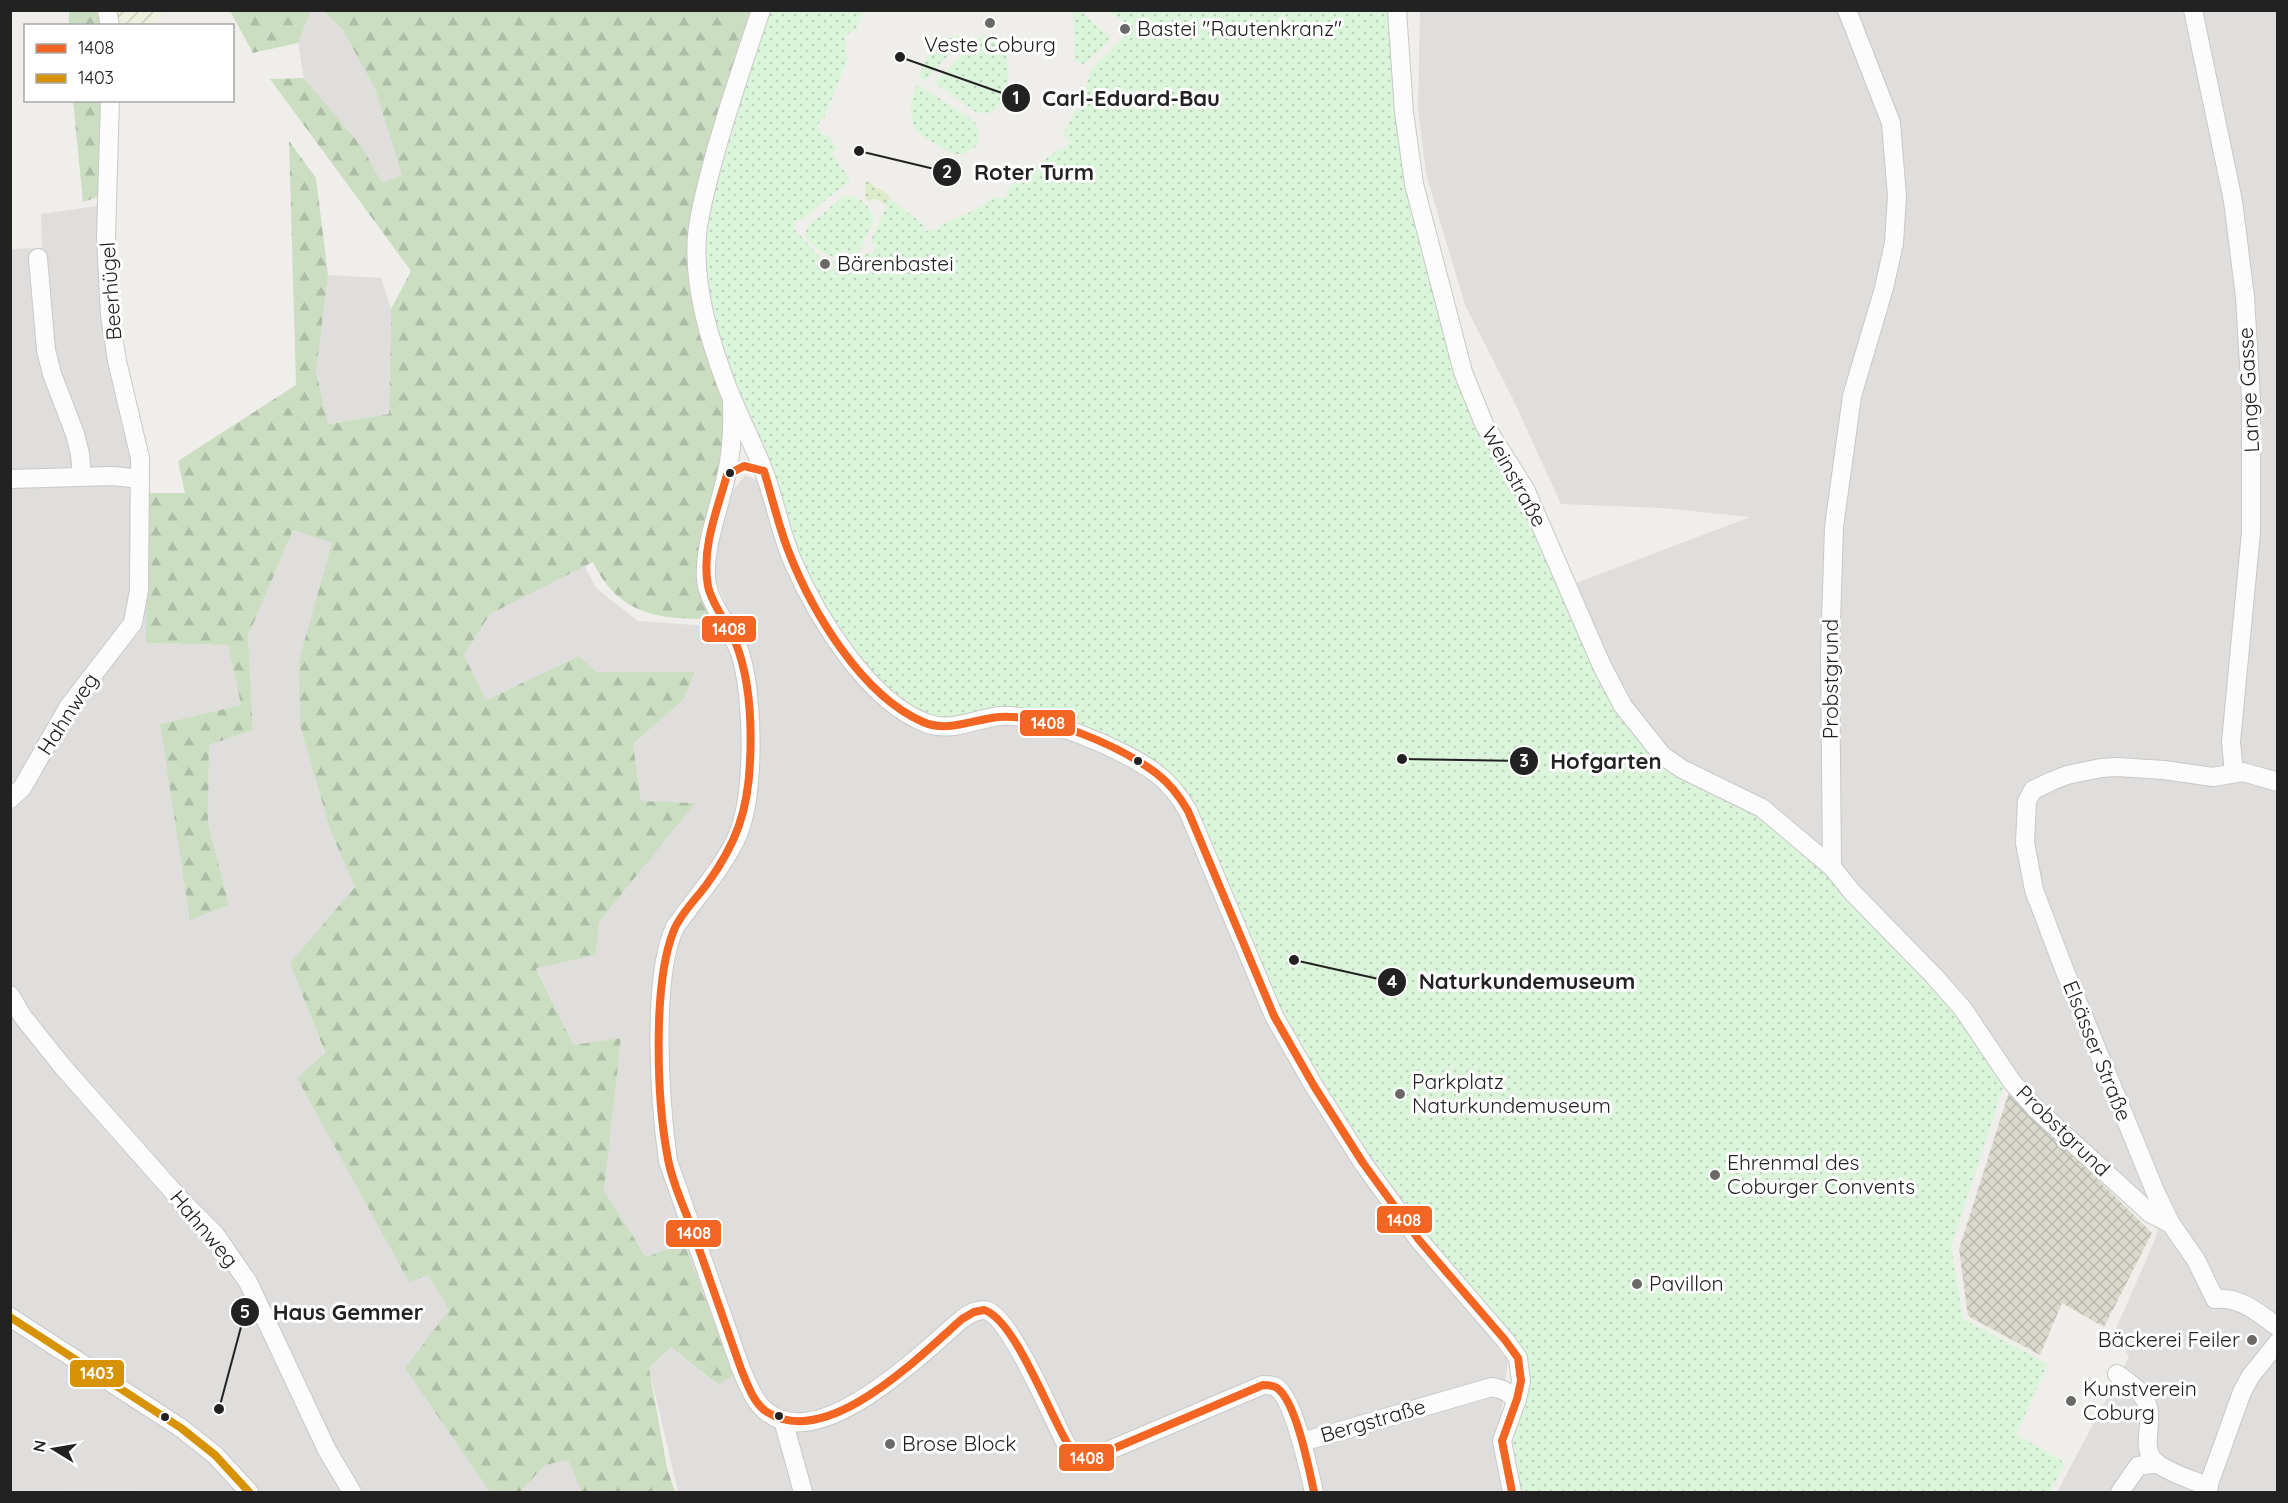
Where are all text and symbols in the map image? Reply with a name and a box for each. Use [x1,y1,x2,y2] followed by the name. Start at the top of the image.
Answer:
[1137,15,1342,41] place label: Bastei "Rautenkranz"
[983,16,997,30] marker: Veste Coburg
[1118,22,1132,36] marker: Bastei "Rautenkranz"
[24,24,234,102] legend
[924,31,1056,57] place label: Veste Coburg
[78,36,114,59] text: 1408
[78,66,114,89] text: 1403
[1001,78,1232,118] callout: Carl-Eduard-Bau
[1042,84,1220,112] text: Carl-Eduard-Bau
[1012,86,1020,109] text: 1
[932,152,1106,192] callout: Roter Turm
[974,158,1094,186] text: Roter Turm
[942,160,952,183] text: 2
[94,241,126,341] street label: Beerhügel
[837,250,954,276] place label: Bärenbastei
[818,257,832,271] marker: Bärenbastei
[2232,327,2264,453] street label: Lange Gasse
[1477,422,1553,531] street label: Weinstraße
[724,467,736,479] unlabelled marker
[701,615,757,643] line badge: 1408
[712,619,746,639] text: 1408
[1817,619,1843,739] street label: Probstgrund
[31,668,103,759] street label: Hahnweg
[1019,709,1076,737] line badge: 1408
[1031,713,1065,733] text: 1408
[1509,741,1674,781] callout: Hofgarten
[1550,747,1662,775] text: Hofgarten
[1519,749,1529,772] text: 3
[1132,755,1144,767] unlabelled marker
[1377,962,1648,1002] callout: Naturkundemuseum
[1419,967,1635,995] text: Naturkundemuseum
[1387,970,1398,993] text: 4
[2058,977,2138,1125] street label: Elsässer Straße
[1412,1068,1611,1118] place label: Parkplatz Naturkundemuseum
[2011,1079,2116,1181] street label: Probstgrund
[1393,1087,1407,1101] marker: Parkplatz Naturkundemuseum
[1727,1149,1915,1199] place label: Ehrenmal des Coburger Convents
[1708,1168,1722,1182] marker: Ehrenmal des Coburger Convents
[165,1185,244,1272] street label: Hahnweg
[1376,1205,1433,1234] line badge: 1408
[1387,1210,1421,1230] text: 1408
[665,1219,722,1248] line badge: 1408
[677,1223,711,1243] text: 1408
[1649,1270,1724,1296] place label: Pavillon
[1630,1277,1644,1291] marker: Pavillon
[230,1292,435,1332] callout: Haus Gemmer
[273,1298,424,1326] text: Haus Gemmer
[240,1300,250,1323] text: 5
[2098,1326,2240,1352] place label: Bäckerei Feiler
[2245,1333,2259,1347] marker: Bäckerei Feiler
[69,1359,125,1388] line badge: 1403
[80,1363,114,1383] text: 1403
[2083,1375,2197,1425] place label: Kunstverein Coburg
[1317,1393,1428,1447] street label: Bergstraße
[2064,1394,2078,1408] marker: Kunstverein Coburg
[773,1410,785,1422] unlabelled marker
[159,1411,171,1423] unlabelled marker
[24,1419,84,1479] north arrow
[902,1430,1016,1456] place label: Brose Block
[883,1437,897,1451] marker: Brose Block
[28,1438,50,1454] text: N
[1058,1443,1115,1472] line badge: 1408
[1070,1448,1104,1468] text: 1408

